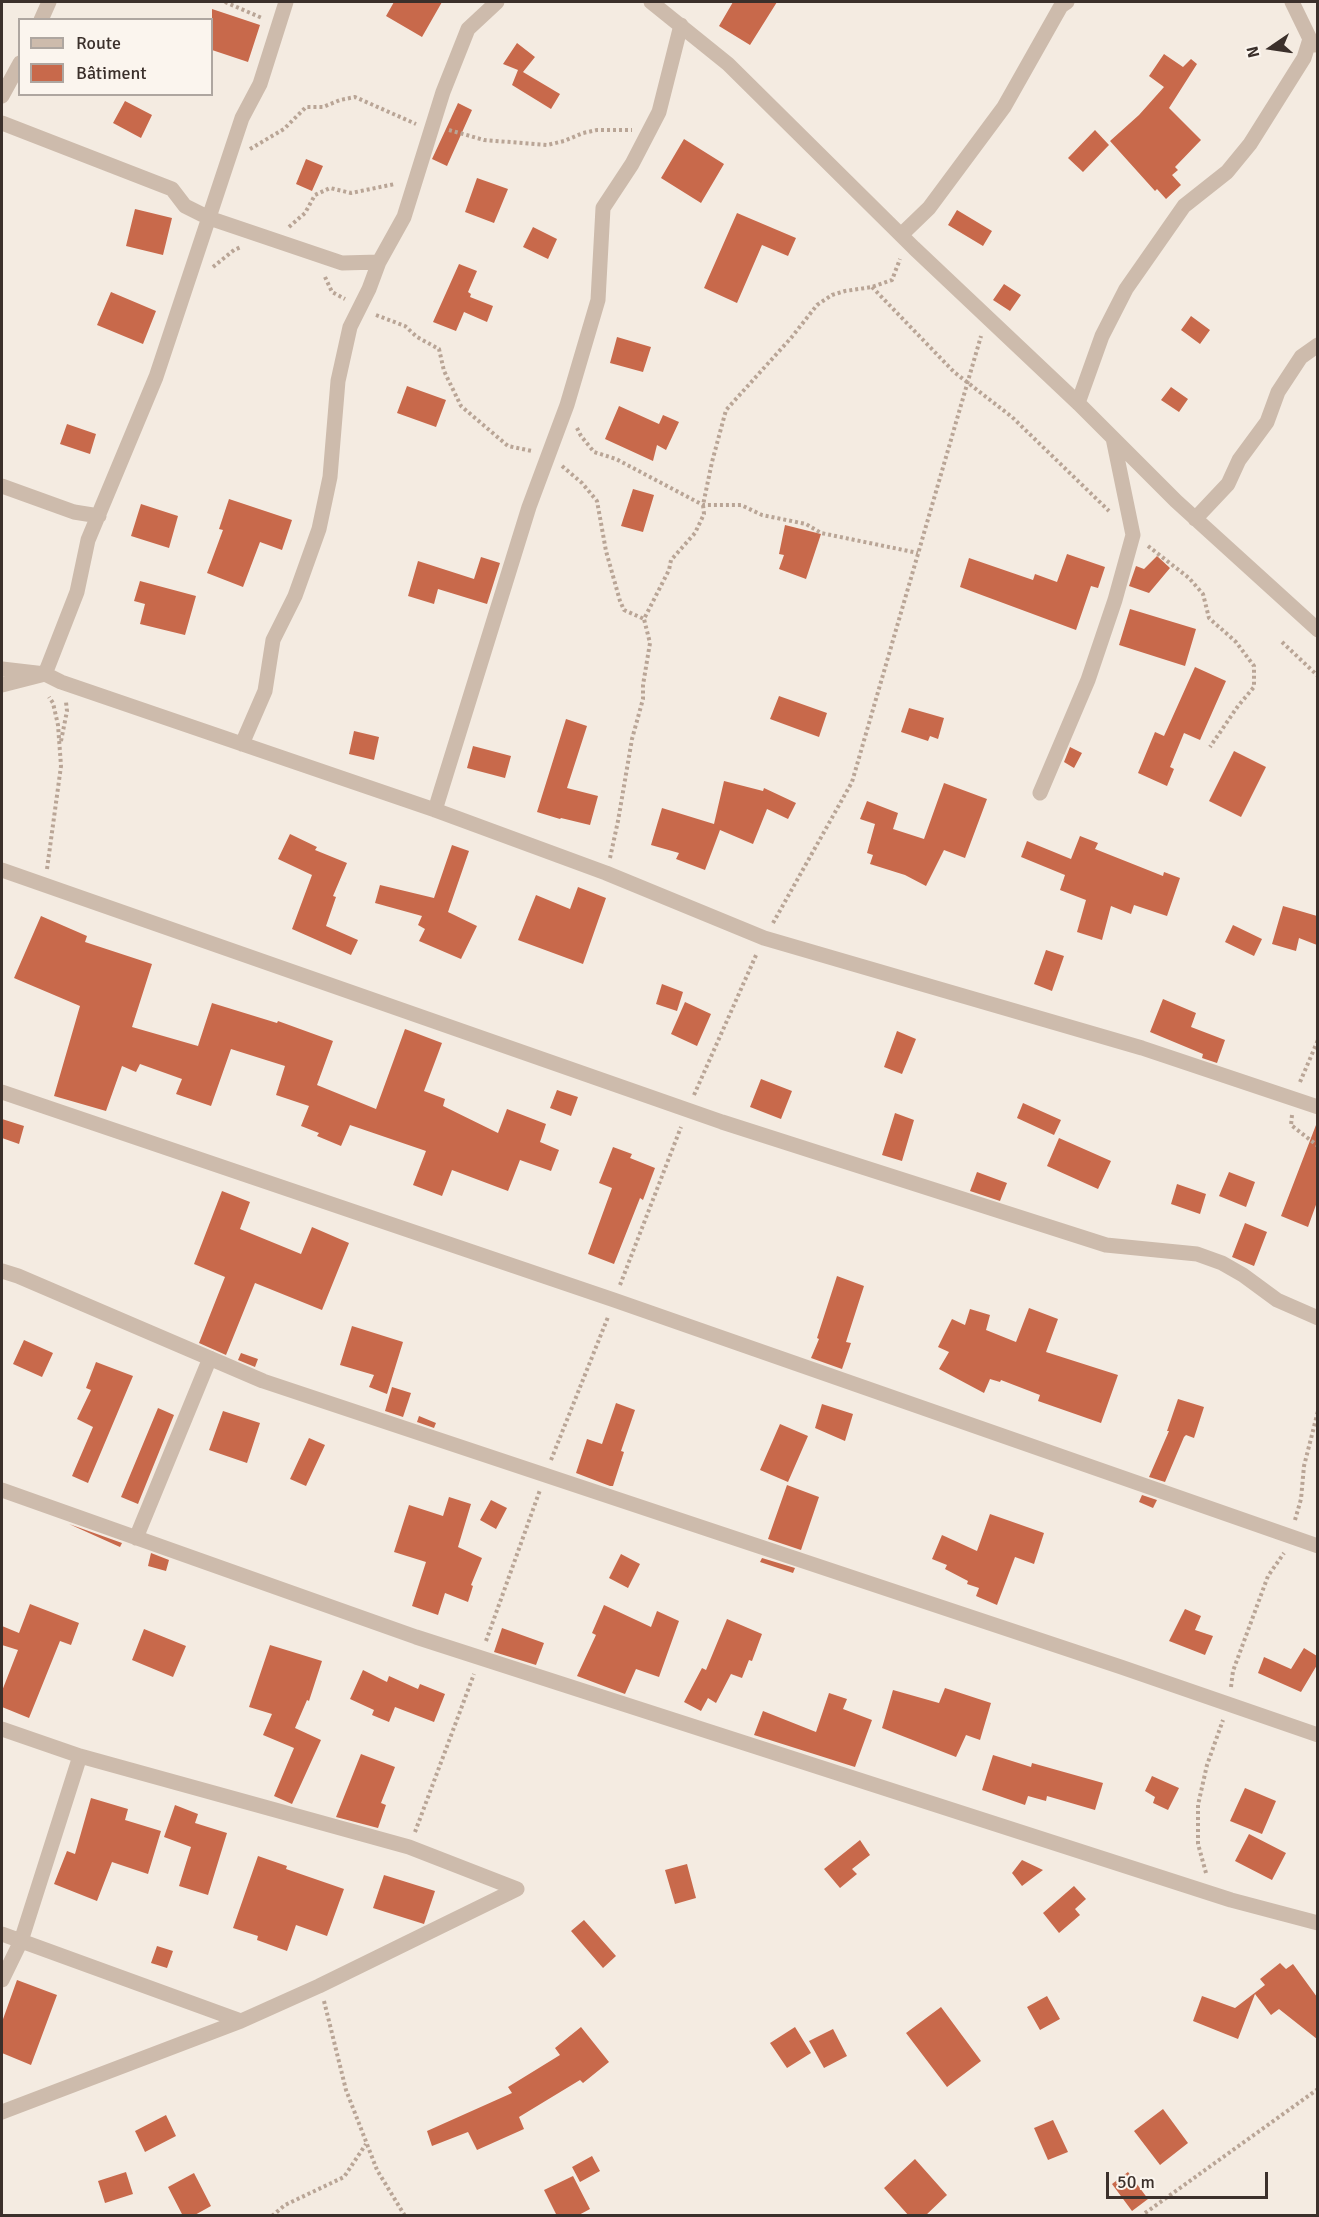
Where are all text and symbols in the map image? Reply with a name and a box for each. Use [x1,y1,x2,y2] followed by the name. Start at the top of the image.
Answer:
[18,18,213,96] legend
[1241,18,1301,78] north arrow
[76,32,121,54] text: Route
[1242,44,1264,60] text: N
[76,62,147,84] text: Bâtiment
[1109,2160,1271,2198] scale bar
[1117,2171,1155,2193] text: 50 m

